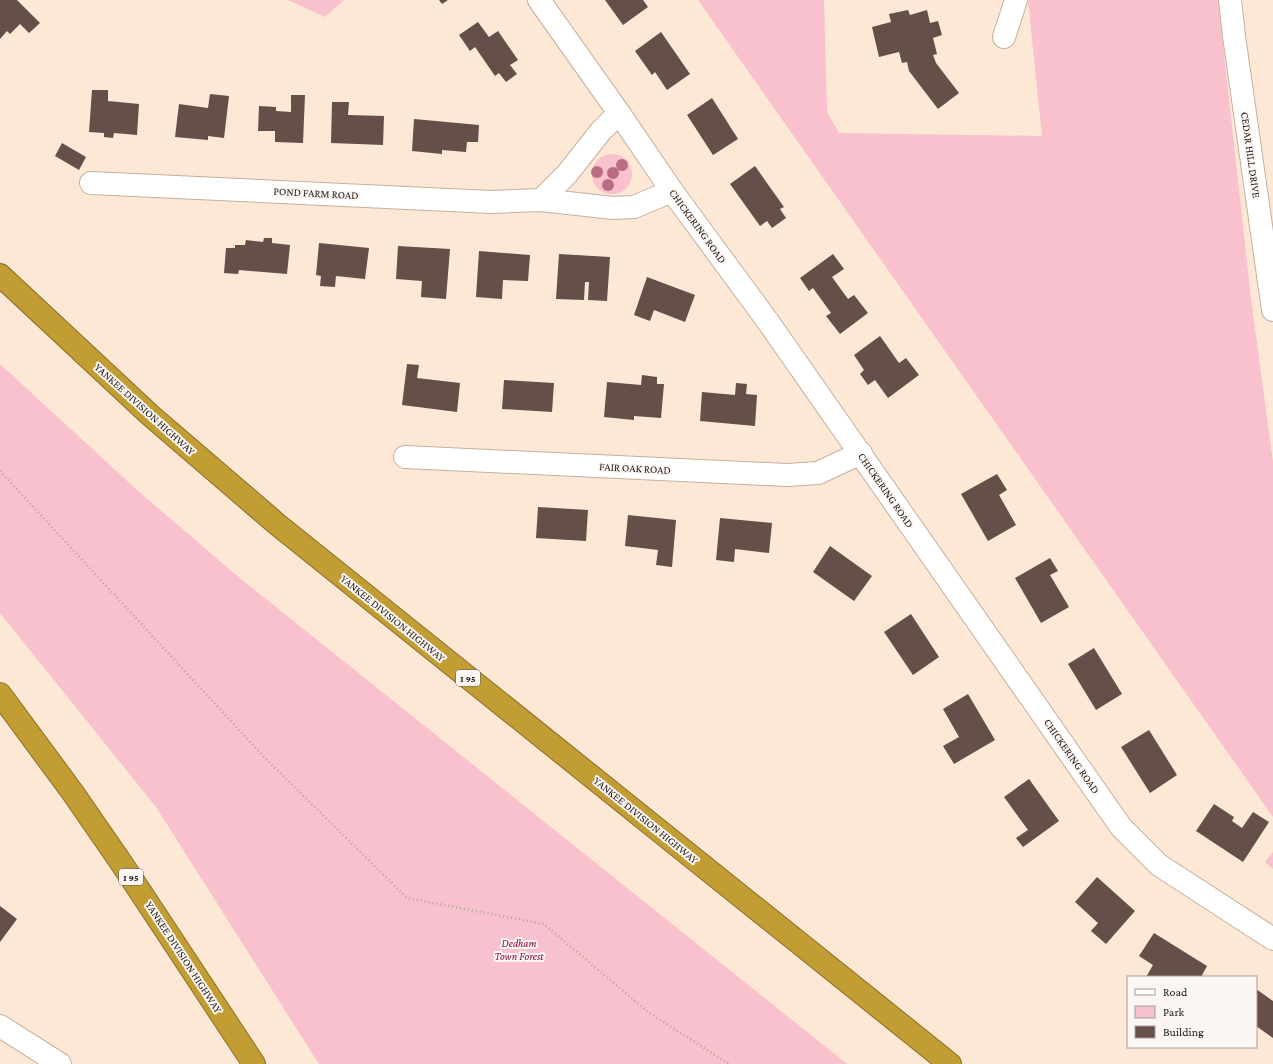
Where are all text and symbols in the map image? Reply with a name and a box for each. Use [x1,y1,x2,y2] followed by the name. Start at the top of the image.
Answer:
[1239,111,1263,199] street label: CEDAR HILL DRIVE
[273,185,359,201] street label: POND FARM ROAD
[667,187,729,265] street label: CHICKERING ROAD
[92,361,198,457] street label: YANKEE DIVISION HIGHWAY
[856,450,916,530] street label: CHICKERING ROAD
[599,460,671,476] street label: FAIR OAK ROAD
[338,572,448,664] street label: YANKEE DIVISION HIGHWAY
[456,670,480,686] road number: I 95
[1042,716,1102,796] street label: CHICKERING ROAD
[591,774,701,866] street label: YANKEE DIVISION HIGHWAY
[119,869,143,885] road number: I 95
[143,899,225,1015] street label: YANKEE DIVISION HIGHWAY
[494,937,544,962] park label: Dedham Town Forest
[1127,976,1257,1048] legend
[1163,985,1188,999] text: Road
[1163,1005,1185,1019] text: Park
[1163,1025,1204,1039] text: Building

